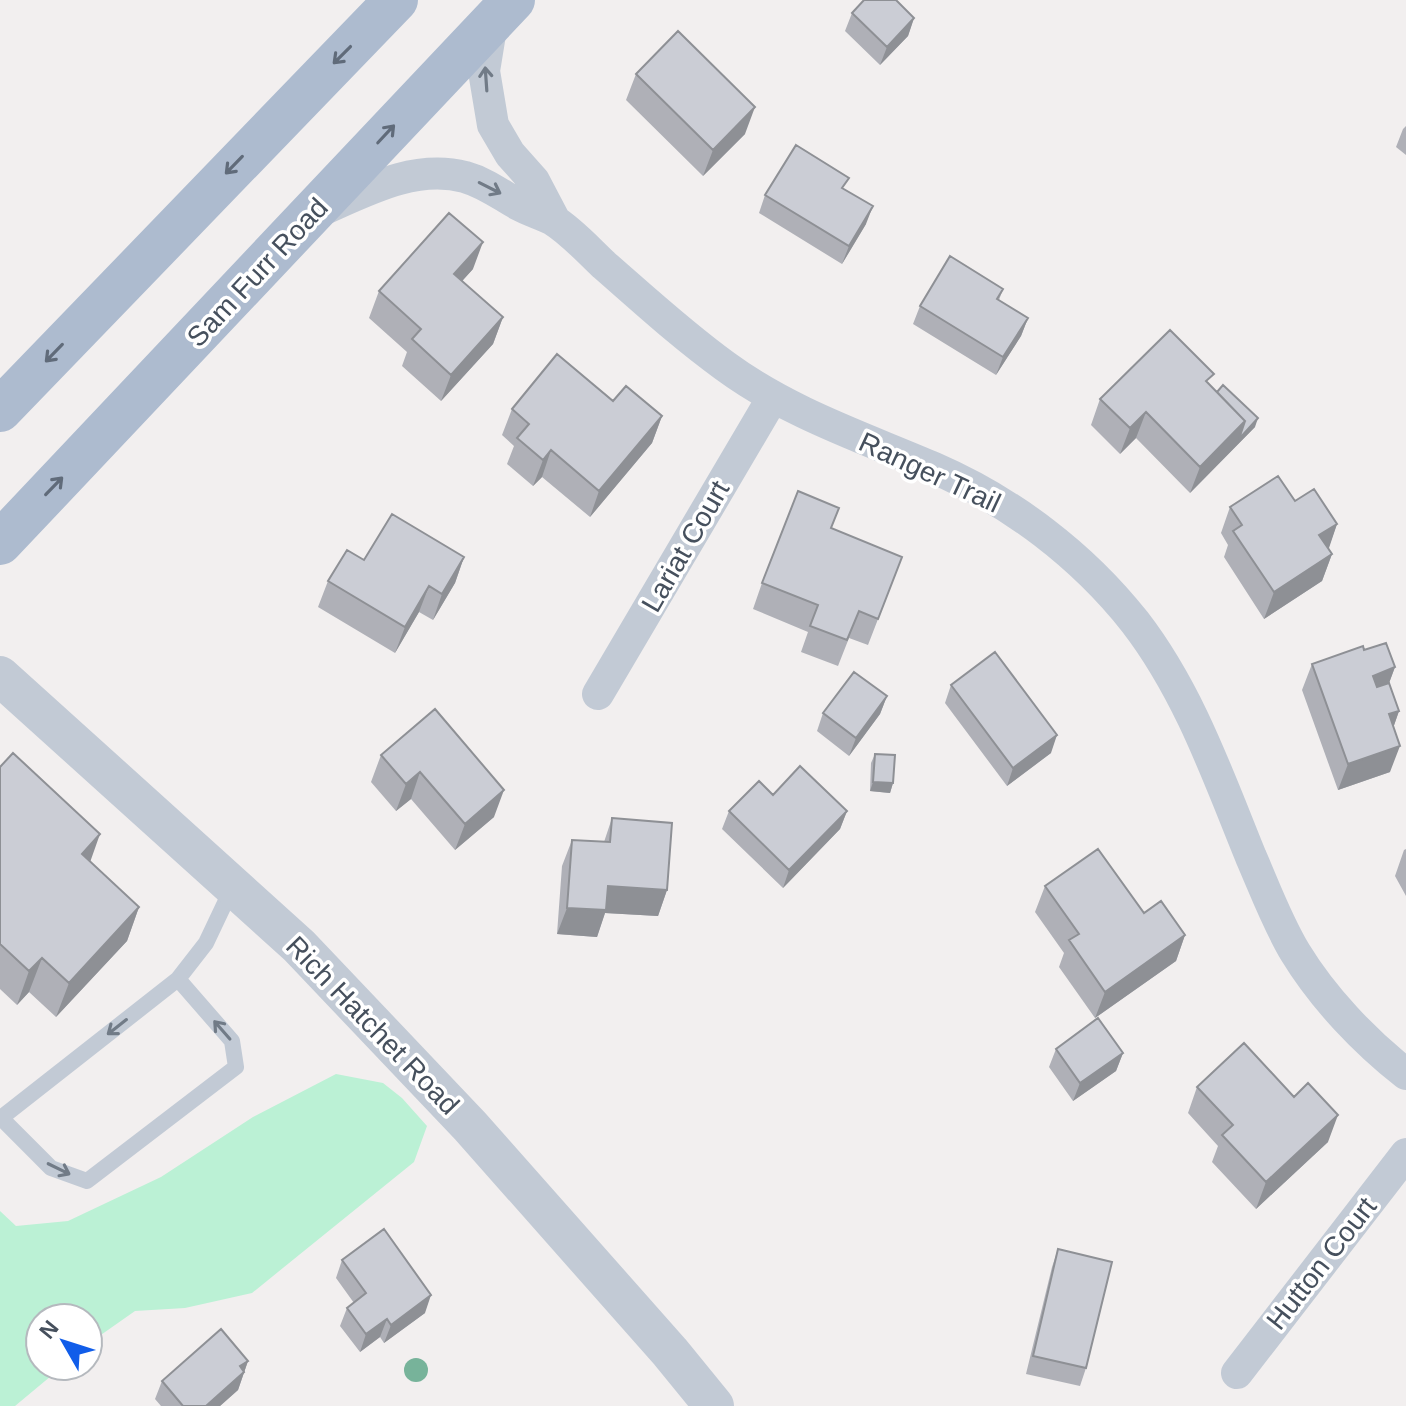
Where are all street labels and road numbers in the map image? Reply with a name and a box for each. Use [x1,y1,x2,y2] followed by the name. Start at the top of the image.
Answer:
[181,192,334,353] street label: Sam Furr Road
[854,426,1005,519] street label: Ranger Trail
[635,475,736,617] street label: Lariat Court
[280,930,465,1121] street label: Rich Hatchet Road
[1260,1191,1383,1335] street label: Hutton Court

